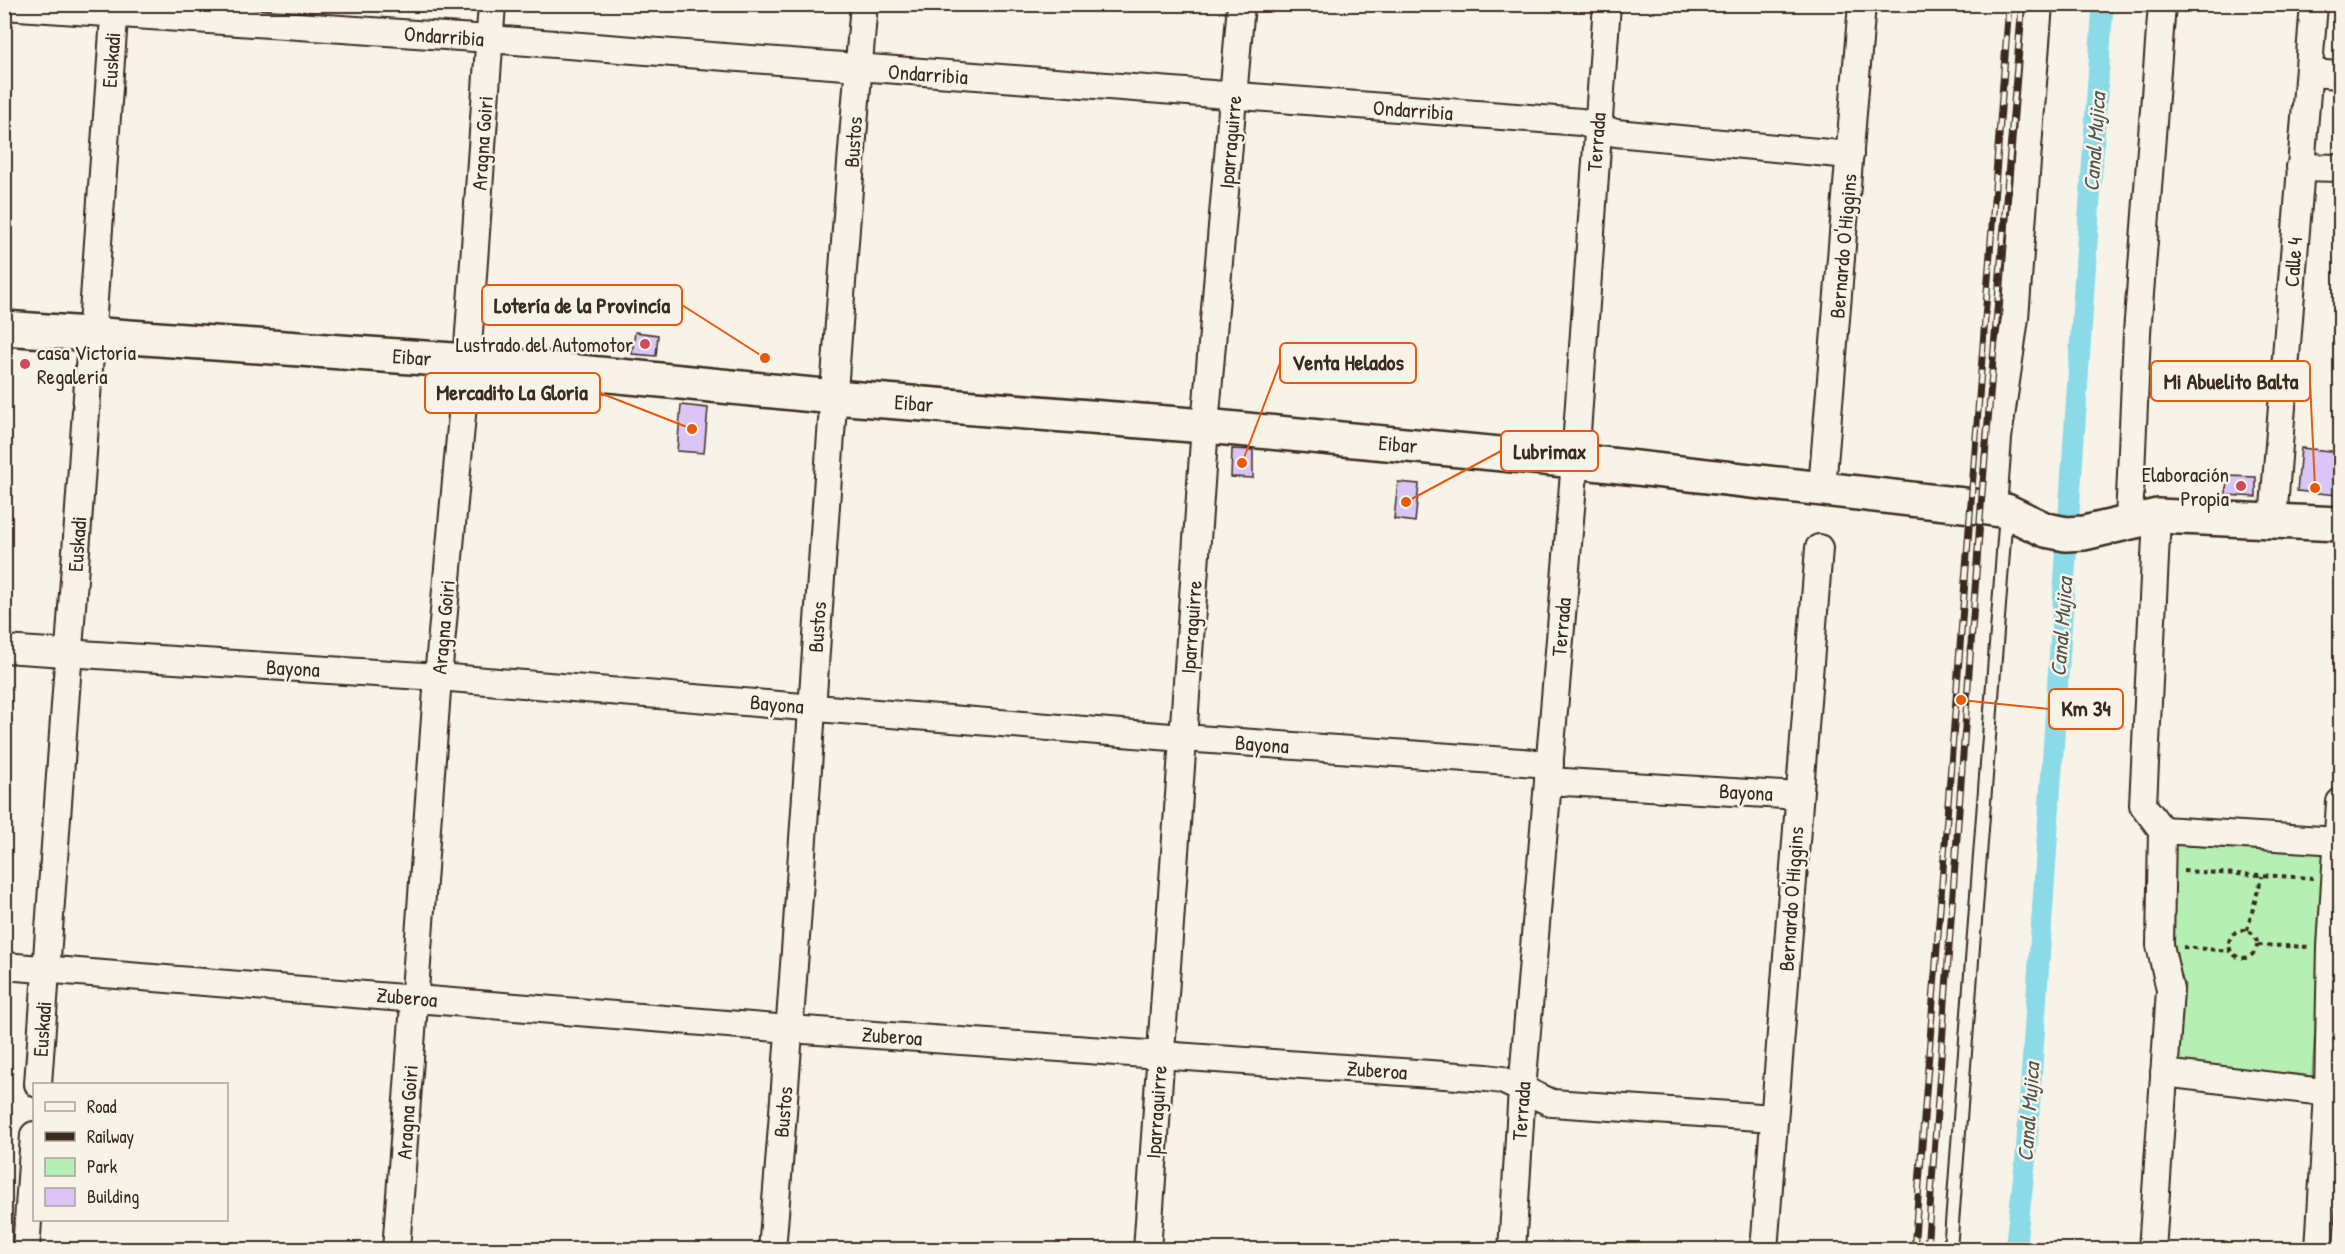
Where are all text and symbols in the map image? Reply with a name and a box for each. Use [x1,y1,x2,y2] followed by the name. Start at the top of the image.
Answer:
[403,19,485,53] street label: Ondarribia
[95,31,127,89] street label: Euskadi
[887,57,969,91] street label: Ondarribia
[2076,89,2113,193] water label: Canal Mujica
[1372,93,1454,127] street label: Ondarribia
[1211,94,1249,190] street label: Iparraguirre
[464,95,500,191] street label: Aragna Goiri
[1579,112,1613,172] street label: Terrada
[837,116,869,168] street label: Bustos
[1822,173,1864,319] street label: Bernardo O'Higgins
[2277,236,2309,288] street label: Calle 4
[482,285,682,325] callout: Lotería de la Provincía
[494,290,670,320] text: Lotería de la Provincía
[456,330,633,359] place label: Lustrado del Automotor
[638,337,652,351] marker: Lustrado del Automotor
[37,338,136,391] place label: casa Victoria Regaleria
[392,341,432,373] street label: Eibar
[1280,343,1416,383] callout: Venta Helados
[1292,347,1404,377] text: Venta Helados
[18,357,32,371] marker: casa Victoria Regaleria
[2151,361,2310,401] callout: Mi Abuelito Balta
[2164,366,2299,396] text: Mi Abuelito Balta
[425,373,600,413] callout: Mercadito La Gloria
[436,377,588,407] text: Mercadito La Gloria
[894,387,934,419] street label: Eibar
[1377,428,1419,460] street label: Eibar
[1501,431,1598,471] callout: Lubrimax
[1514,436,1587,466] text: Lubrimax
[2142,460,2229,513] place label: Elaboración Propia
[2234,479,2248,493] marker: Elaboración Propia
[61,515,93,573] street label: Euskadi
[2043,574,2080,678] water label: Canal Mujica
[424,579,462,675] street label: Aragna Goiri
[1173,579,1209,675] street label: Iparraguirre
[1544,596,1578,658] street label: Terrada
[801,601,833,653] street label: Bustos
[265,652,321,684] street label: Bayona
[749,687,805,721] street label: Bayona
[2049,689,2123,729] callout: Km 34
[2061,693,2111,723] text: Km 34
[1234,728,1290,760] street label: Bayona
[1718,776,1774,808] street label: Bayona
[1771,826,1811,972] street label: Bernardo O'Higgins
[375,980,439,1014] street label: Zuberoa
[26,1000,58,1058] street label: Euskadi
[861,1019,923,1053] street label: Zuberoa
[1346,1053,1408,1087] street label: Zuberoa
[2010,1059,2047,1163] water label: Canal Mujica
[389,1064,425,1160] street label: Aragna Goiri
[1138,1064,1174,1160] street label: Iparraguirre
[1504,1081,1538,1141] street label: Terrada
[33,1083,228,1221] legend
[766,1085,800,1139] street label: Bustos
[87,1094,117,1119] text: Road
[87,1124,134,1149] text: Railway
[87,1154,118,1179] text: Park
[87,1184,139,1209] text: Building

